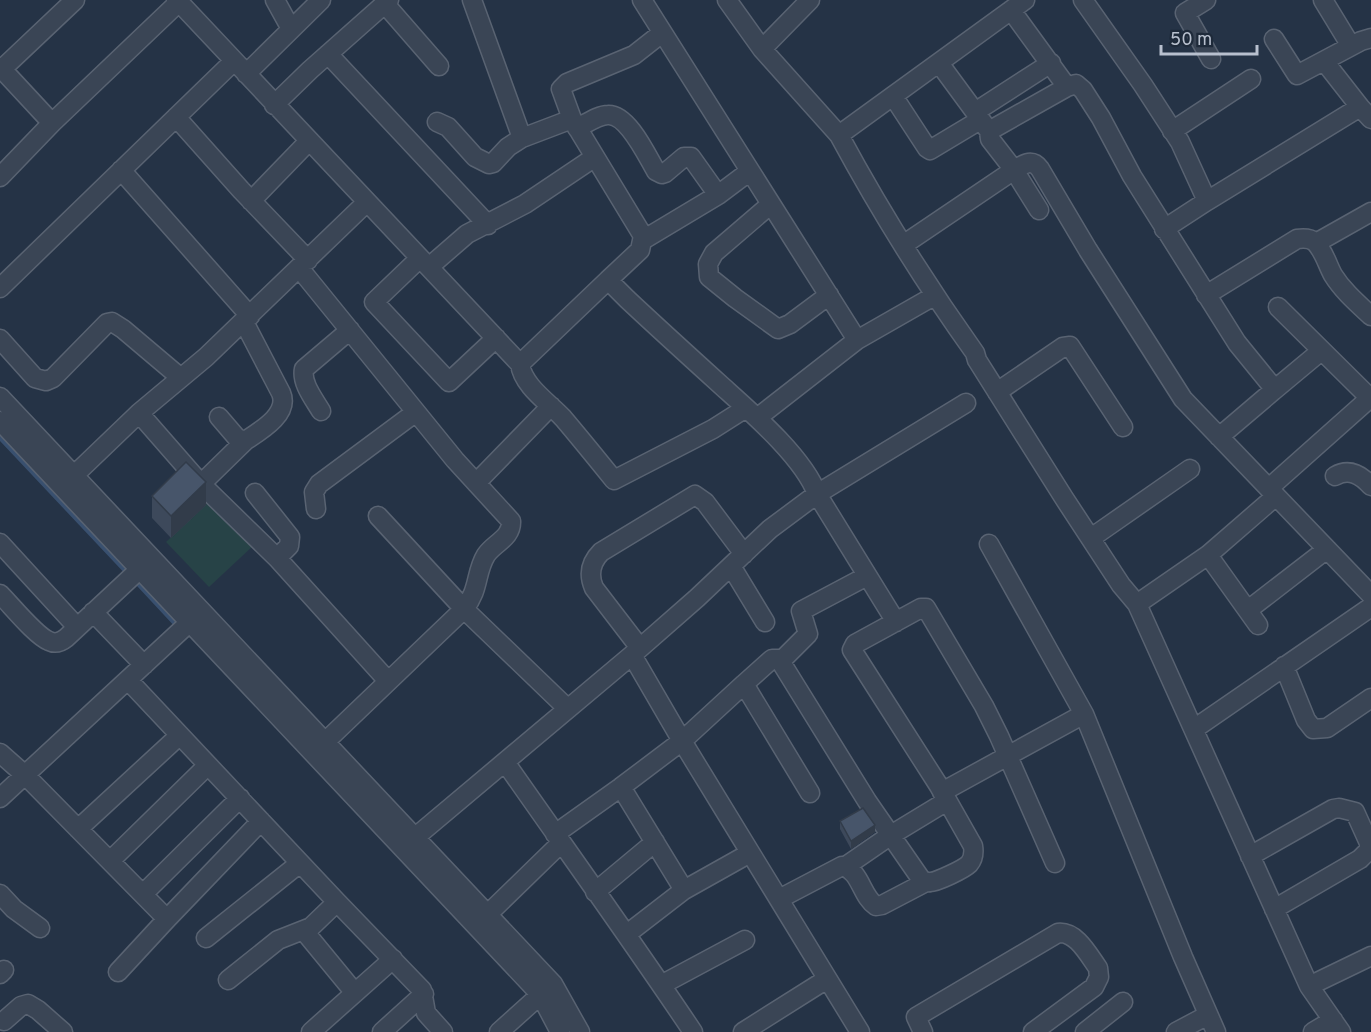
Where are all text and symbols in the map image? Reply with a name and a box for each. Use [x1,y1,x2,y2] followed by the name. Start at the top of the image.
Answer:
[1161,18,1257,56] scale bar
[1170,29,1212,52] text: 50 m

